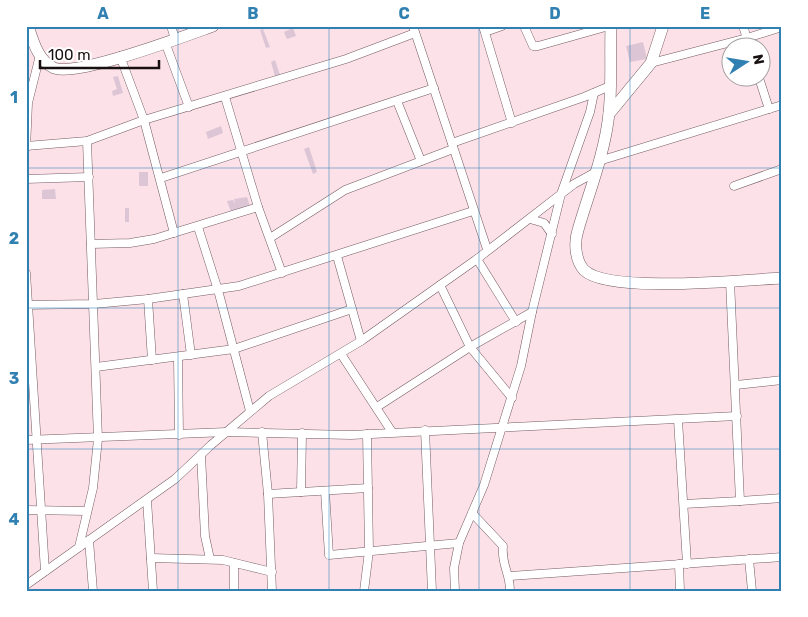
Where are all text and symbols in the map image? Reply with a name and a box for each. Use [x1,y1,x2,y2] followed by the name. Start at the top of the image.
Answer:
[97,4,109,23] text: A
[247,4,259,23] text: B
[398,4,410,23] text: C
[549,4,561,23] text: D
[700,4,710,23] text: E
[40,38,159,70] scale bar
[720,38,770,88] north arrow
[48,46,90,64] text: 100 m
[749,53,768,66] text: N
[10,88,18,107] text: 1
[9,229,19,248] text: 2
[9,369,19,388] text: 3
[9,510,20,529] text: 4

